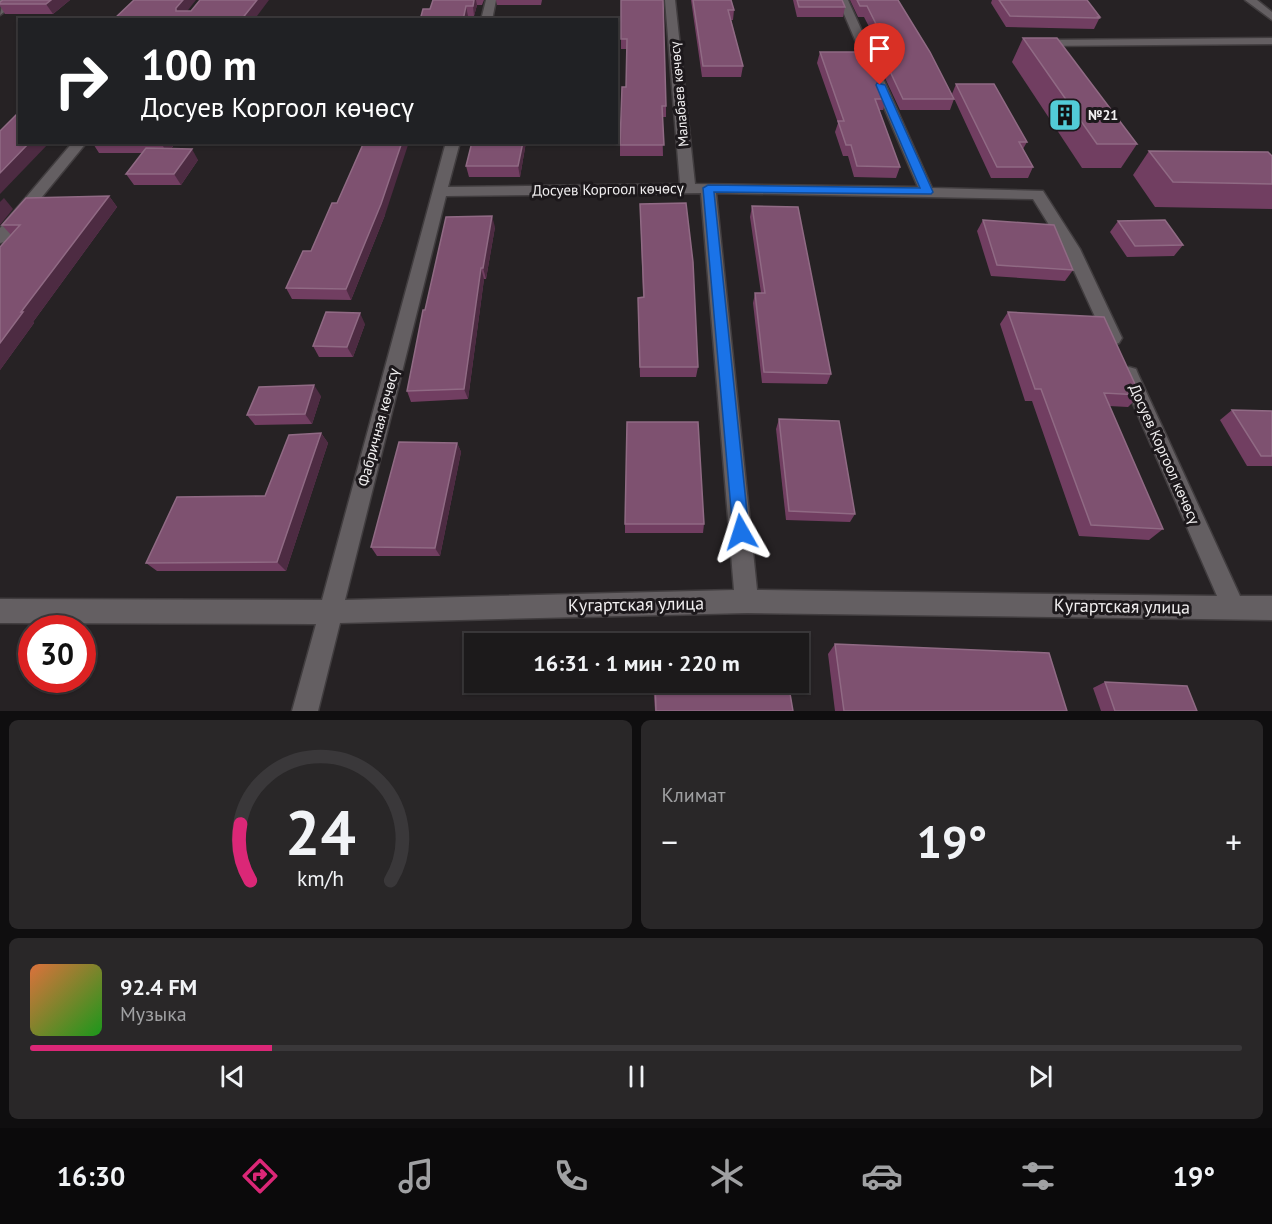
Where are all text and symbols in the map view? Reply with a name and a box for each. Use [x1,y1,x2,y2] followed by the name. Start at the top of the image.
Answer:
[854,23,905,85] pin
[863,32,896,65] icon: arrive
[141,37,257,92] text: 100 m
[665,40,693,147] street label: Малабаев көчөсү
[42,42,120,120] icon: right
[141,90,414,124] text: Досуев Коргоол көчөсү
[1047,97,1083,133] building icon: №21
[1088,106,1118,124] place label: №21
[532,178,685,200] street label: Досуев Коргоол көчөсү
[353,365,403,488] street label: Фабричная көчөсү
[1125,381,1205,528] street label: Досуев Коргоол көчөсү
[709,500,773,564] position arrow
[568,591,704,617] street label: Кугартская улица
[1054,593,1190,619] street label: Кугартская улица
[18,615,96,693] speed limit sign: 30
[533,649,740,677] text: 16:31 · 1 мин · 220 m
[662,782,725,808] text: Климат
[285,791,356,872] text: 24
[916,812,987,870] text: 19°
[662,820,678,863] text: −
[1225,820,1242,863] text: +
[297,865,344,893] text: km/h
[120,973,197,1001] text: 92.4 FM
[120,1001,187,1027] text: Музыка
[216,1060,249,1093] icon: previous
[620,1060,653,1093] icon: pause
[1024,1060,1057,1093] icon: next
[239,1155,281,1197] icon: directions
[395,1155,437,1197] icon: music
[550,1155,592,1197] icon: phone
[706,1155,748,1197] icon: climate
[861,1155,903,1197] icon: car
[1017,1155,1059,1197] icon: filters
[57,1159,125,1193] text: 16:30
[1173,1159,1215,1193] text: 19°

